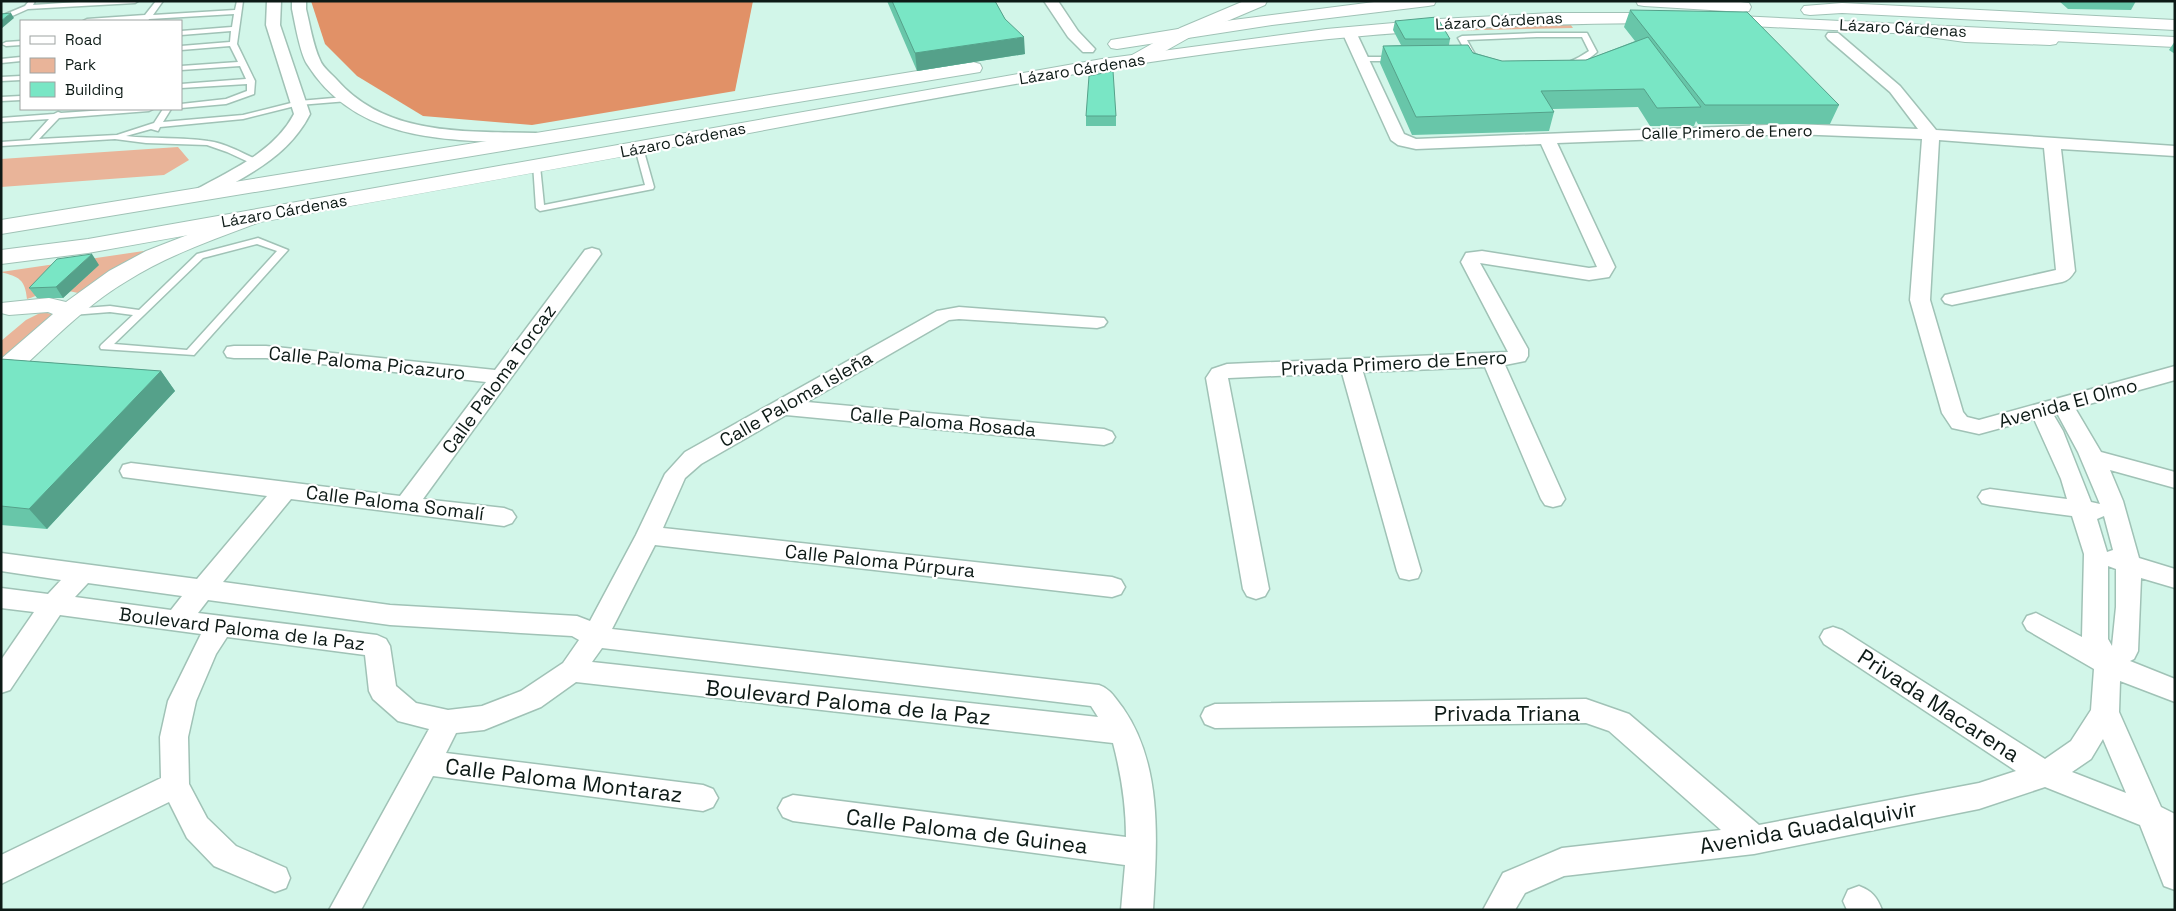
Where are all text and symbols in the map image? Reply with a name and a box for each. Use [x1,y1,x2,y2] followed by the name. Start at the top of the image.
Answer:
[1435,7,1563,35] street label: Lázaro Cárdenas
[1839,14,1967,42] street label: Lázaro Cárdenas
[20,20,182,110] legend
[65,30,102,49] text: Road
[1017,49,1147,89] street label: Lázaro Cárdenas
[65,55,96,74] text: Park
[65,80,124,99] text: Building
[618,118,748,162] street label: Lázaro Cárdenas
[1641,120,1813,144] street label: Calle Primero de Enero
[219,190,349,232] street label: Lázaro Cárdenas
[436,299,562,459] street label: Calle Paloma Torcaz
[267,340,467,386] street label: Calle Paloma Picazuro
[715,345,877,453] street label: Calle Paloma Isleña
[1280,345,1508,381] street label: Privada Primero de Enero
[1996,372,2140,434] street label: Avenida El Olmo
[849,401,1037,443] street label: Calle Paloma Rosada
[305,480,486,526] street label: Calle Paloma Somalí
[784,539,976,583] street label: Calle Paloma Púrpura
[118,601,366,657] street label: Boulevard Paloma de la Paz
[1853,642,2026,768] street label: Privada Macarena
[704,673,992,731] street label: Boulevard Paloma de la Paz
[1434,699,1581,727] street label: Privada Triana
[444,752,684,808] street label: Calle Paloma Montaraz
[1697,794,1919,860] street label: Avenida Guadalquivir
[844,802,1090,860] street label: Calle Paloma de Guinea

